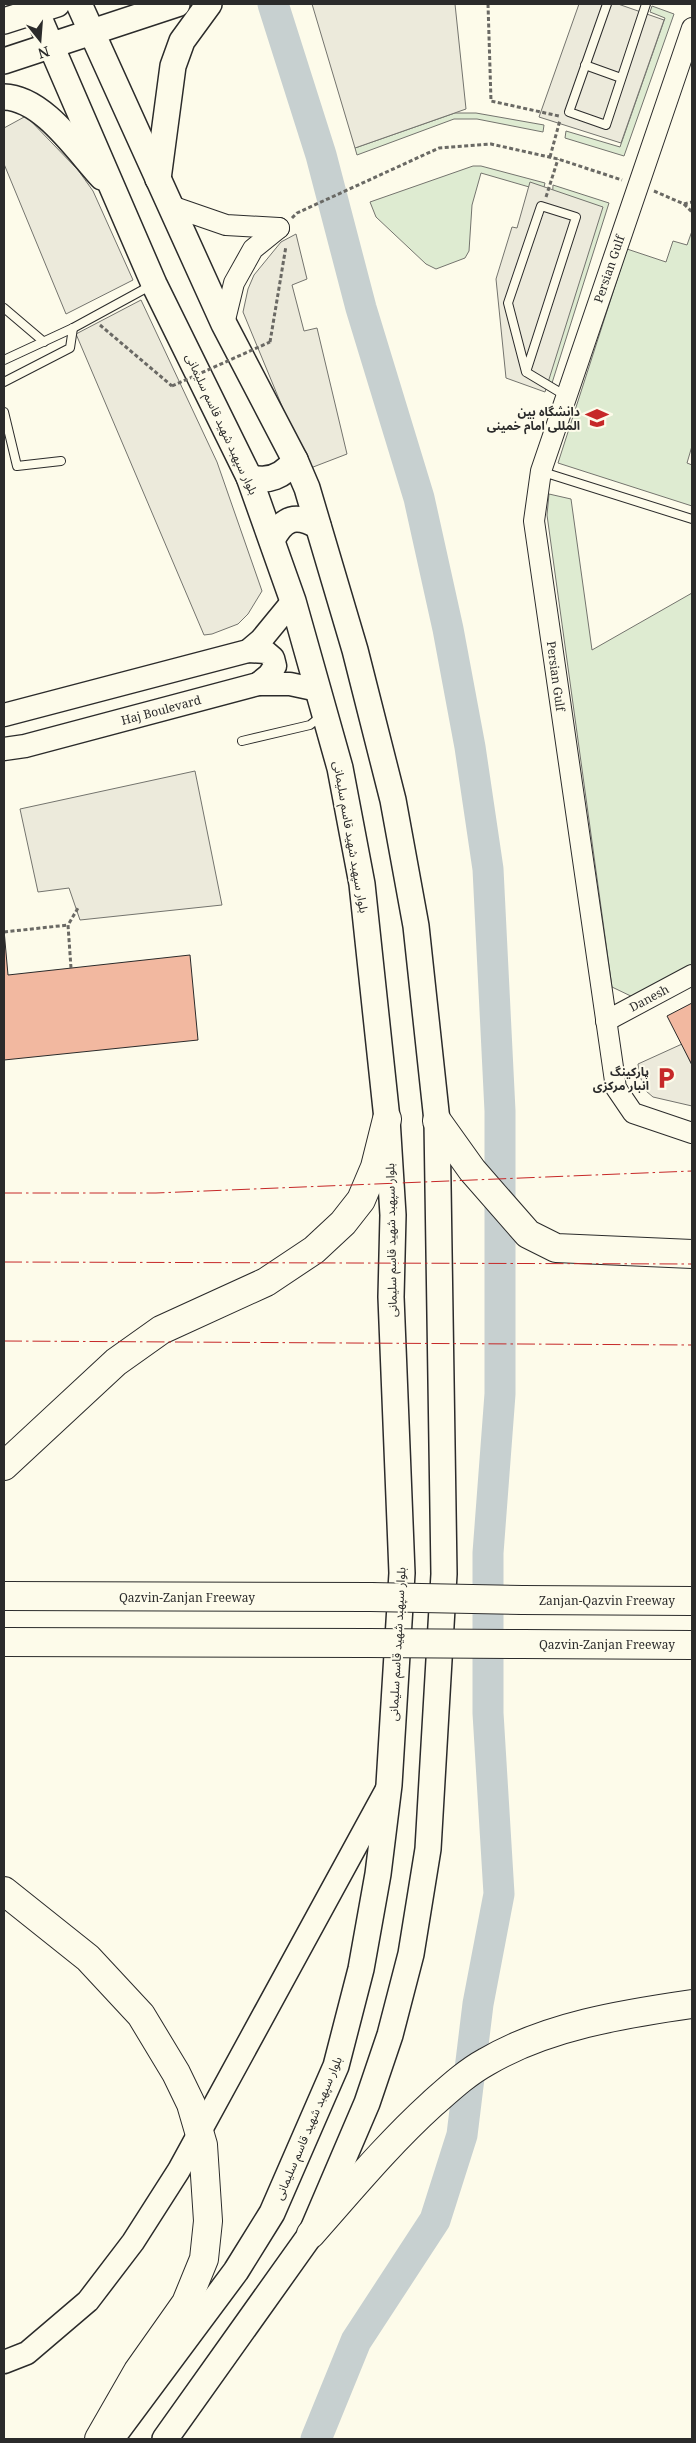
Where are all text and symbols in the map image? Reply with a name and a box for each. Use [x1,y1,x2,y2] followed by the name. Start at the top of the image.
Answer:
[15,15,65,65] north arrow
[36,42,52,64] text: N
[589,231,629,305] street label: Persian Gulf
[181,351,262,498] street label: بلوار سپهبد شهید قاسم سلیمانی
[487,403,580,435] place label: دانشگاه بین المللی امام خمینی
[584,405,610,431] school or university icon: دانشگاه بین المللی امام خمینی
[543,640,570,714] street label: Persian Gulf
[119,691,204,729] street label: Haj Boulevard
[328,760,373,915] street label: بلوار سپهبد شهید قاسم سلیمانی
[626,980,672,1016] street label: Danesh
[593,1063,649,1094] place label: پارکینگ انبار مرکزی
[653,1065,679,1091] parking icon: پارکینگ انبار مرکزی
[381,1163,402,1317] street label: بلوار سپهبد شهید قاسم سلیمانی
[384,1567,411,1721] street label: بلوار سپهبد شهید قاسم سلیمانی
[119,1589,255,1606] street label: Qazvin-Zanjan Freeway
[539,1592,675,1609] street label: Zanjan-Qazvin Freeway
[539,1636,675,1653] street label: Qazvin-Zanjan Freeway
[270,2054,347,2203] street label: بلوار سپهبد شهید قاسم سلیمانی

